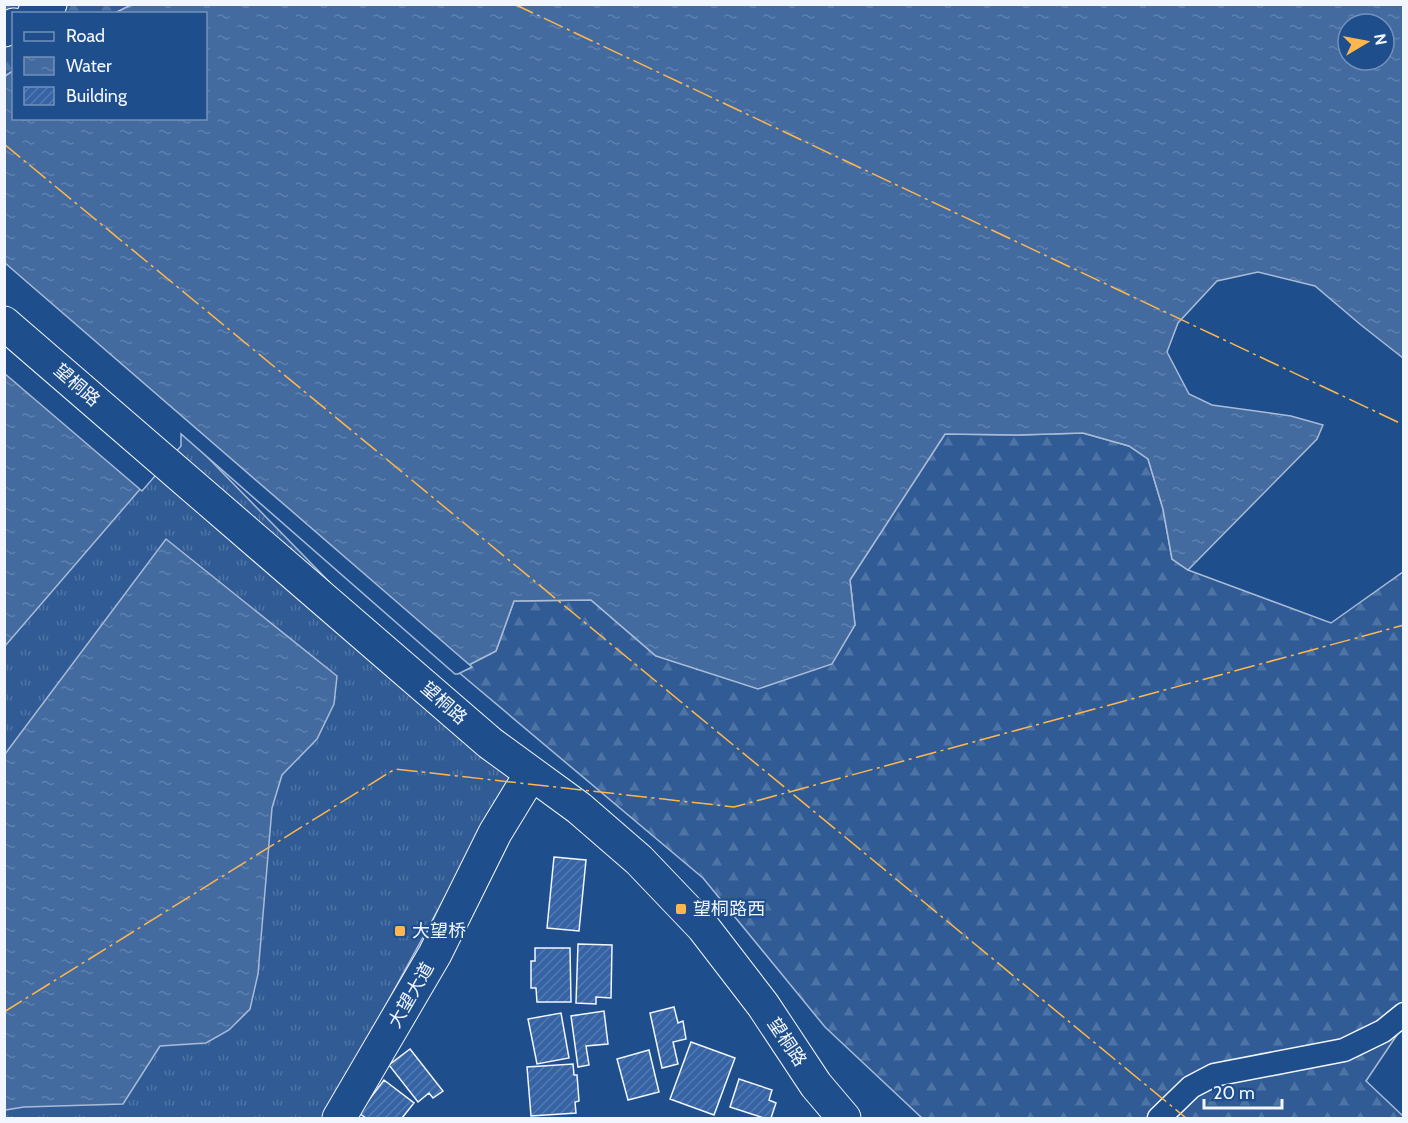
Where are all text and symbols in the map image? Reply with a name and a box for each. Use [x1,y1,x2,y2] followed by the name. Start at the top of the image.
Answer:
[12,12,207,120] legend
[1336,12,1396,72] north arrow
[66,25,105,47] text: Road
[1370,32,1391,47] text: N
[66,55,112,77] text: Water
[66,85,128,107] text: Building
[49,359,105,411] street label: 望桐路
[416,677,472,729] street label: 望桐路
[693,898,765,920] place label: 望桐路西
[674,902,688,916] marker: 望桐路西
[412,920,466,942] place label: 大望桥
[393,924,407,938] marker: 大望桥
[383,958,439,1032] street label: 大望大道
[763,1013,811,1071] street label: 望桐路
[1204,1072,1282,1110] scale bar
[1213,1082,1255,1104] text: 20 m

